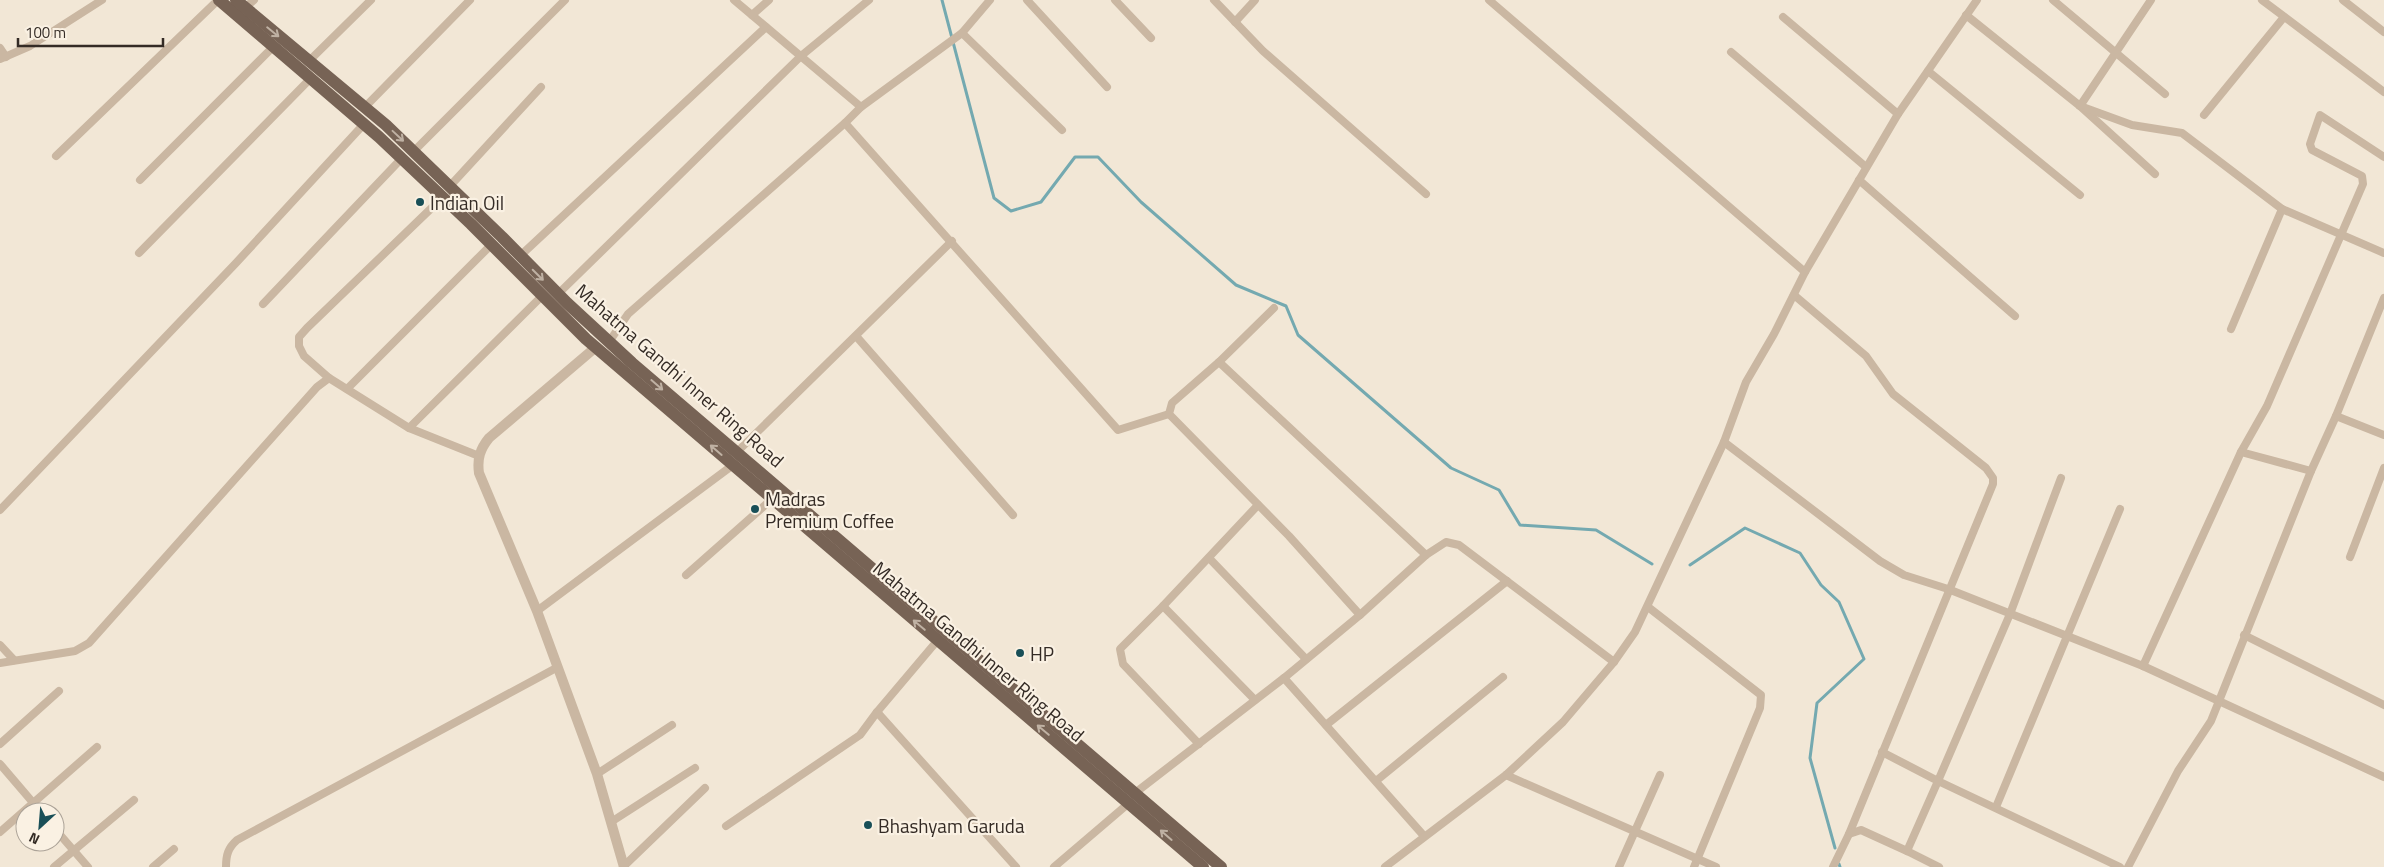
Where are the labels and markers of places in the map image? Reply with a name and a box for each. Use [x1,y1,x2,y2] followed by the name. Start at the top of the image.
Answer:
[430,188,504,217] place label: Indian Oil
[414,196,426,208] marker: Indian Oil
[765,484,894,535] place label: Madras Premium Coffee
[749,503,761,515] marker: Madras Premium Coffee
[1030,639,1054,668] place label: HP
[1014,647,1026,659] marker: HP
[878,811,1025,840] place label: Bhashyam Garuda
[862,819,874,831] marker: Bhashyam Garuda

